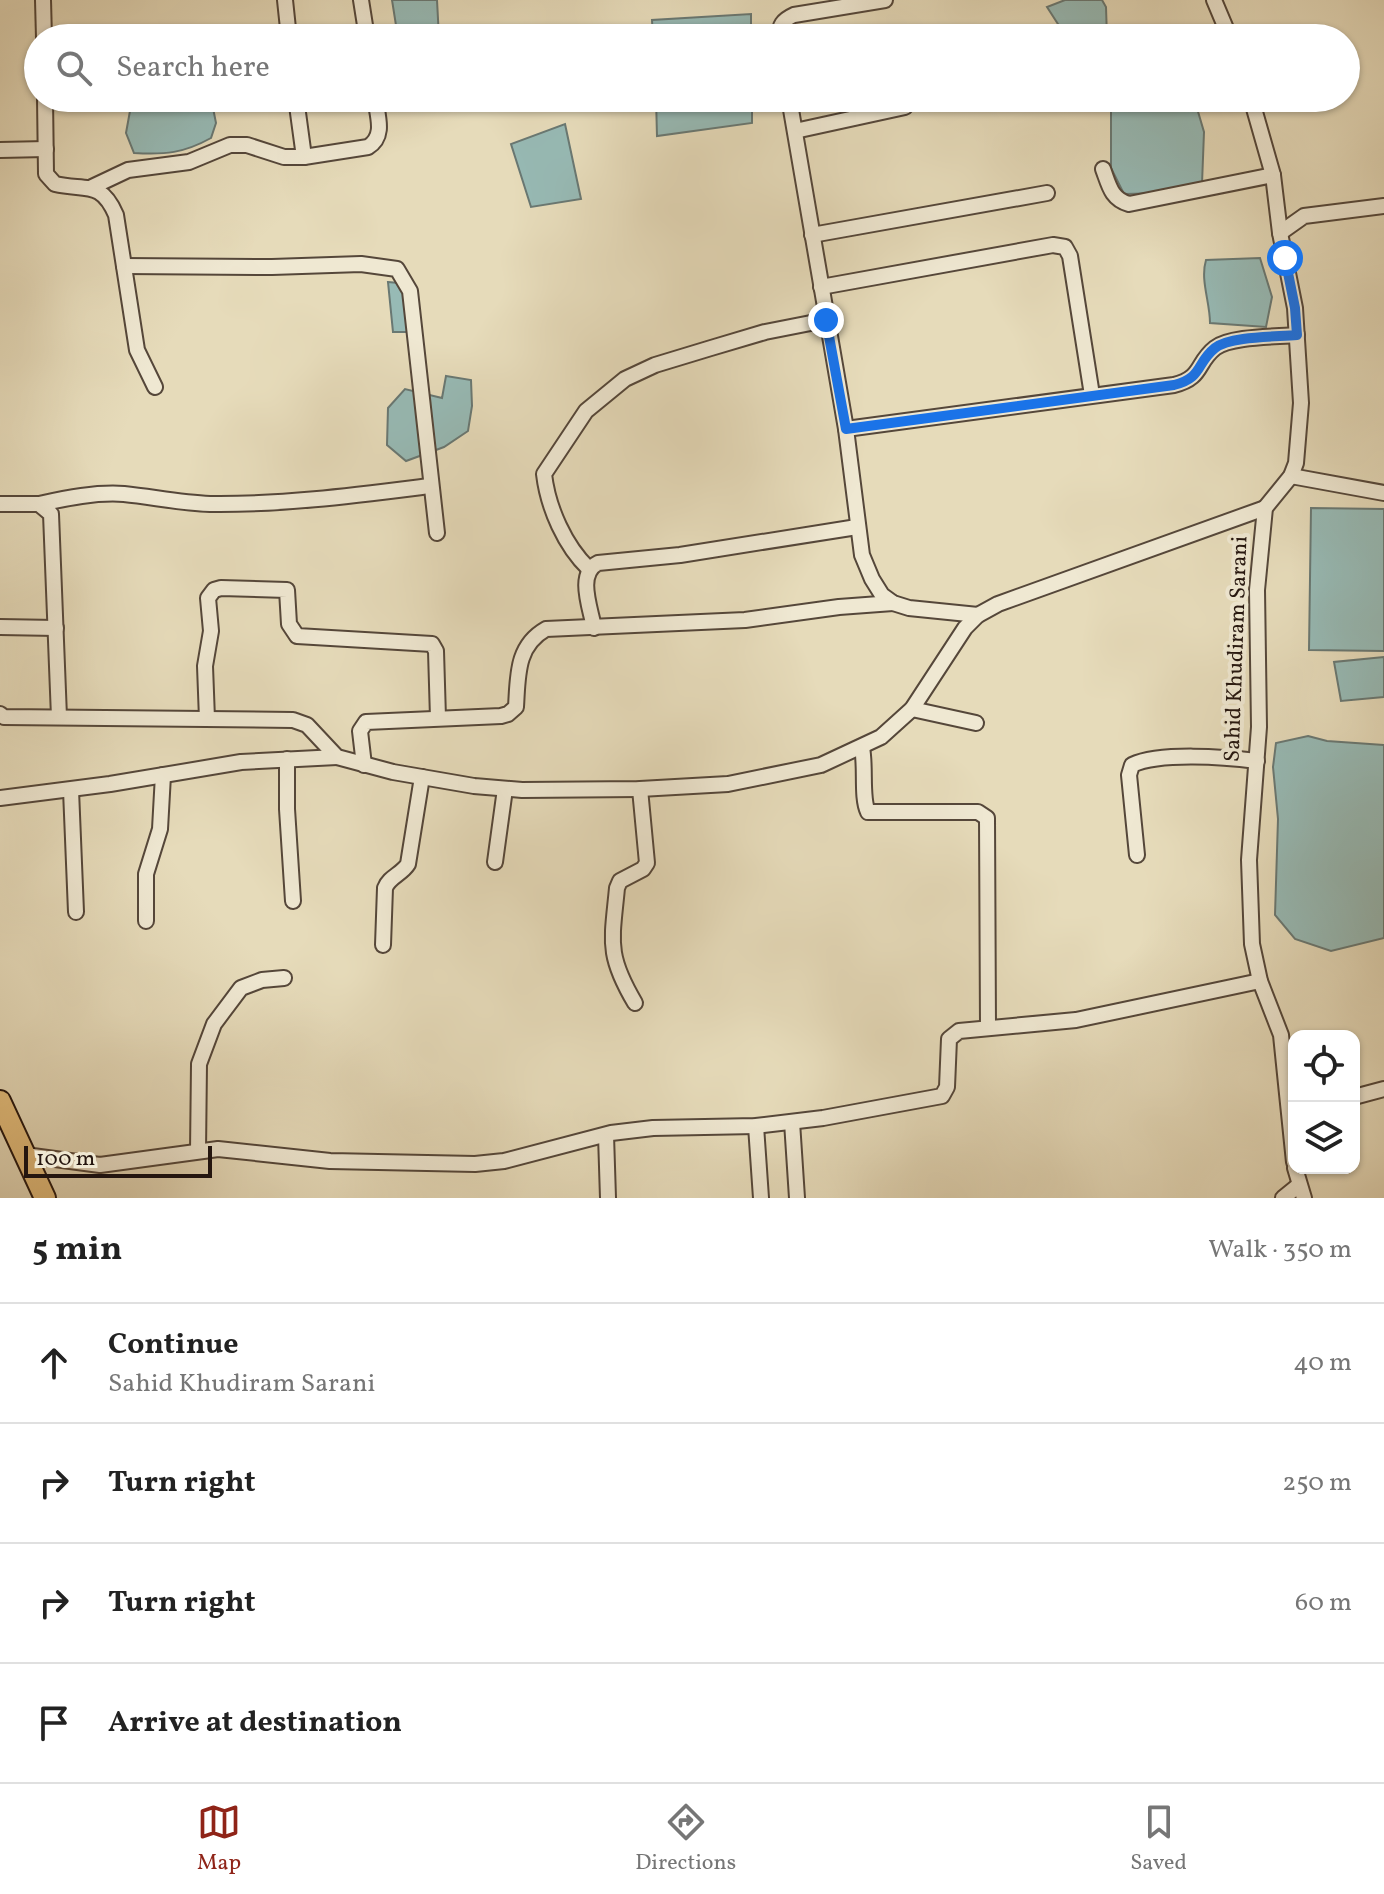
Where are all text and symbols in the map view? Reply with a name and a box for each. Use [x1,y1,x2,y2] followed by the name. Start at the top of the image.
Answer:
[24,24,1360,112] search box
[52,46,96,90] icon: search
[116,47,270,89] text: Search here
[1267,240,1303,276] route start
[808,302,844,338] route end
[1218,535,1256,763] street label: Sahid Khudiram Sarani
[1288,1030,1360,1174] map controls
[1288,1030,1360,1102] button: locate
[1288,1102,1360,1174] button: layers
[24,1142,212,1178] scale bar
[36,1144,95,1175] text: 100 m
[32,1227,122,1274] text: 5 min
[1208,1232,1352,1268] text: Walk · 350 m
[108,1324,239,1366] text: Continue
[32,1341,76,1385] icon: ahead
[1293,1345,1352,1381] text: 40 m
[108,1366,375,1402] text: Sahid Khudiram Sarani
[32,1461,76,1505] icon: right
[108,1462,256,1504] text: Turn right
[1282,1465,1352,1501] text: 250 m
[32,1581,76,1625] icon: right
[108,1582,256,1624] text: Turn right
[1295,1585,1352,1621] text: 60 m
[32,1701,76,1745] icon: arrive
[108,1702,402,1744] text: Arrive at destination
[197,1800,241,1879] tab: Map
[635,1800,736,1879] tab: Directions
[1130,1800,1187,1879] tab: Saved

